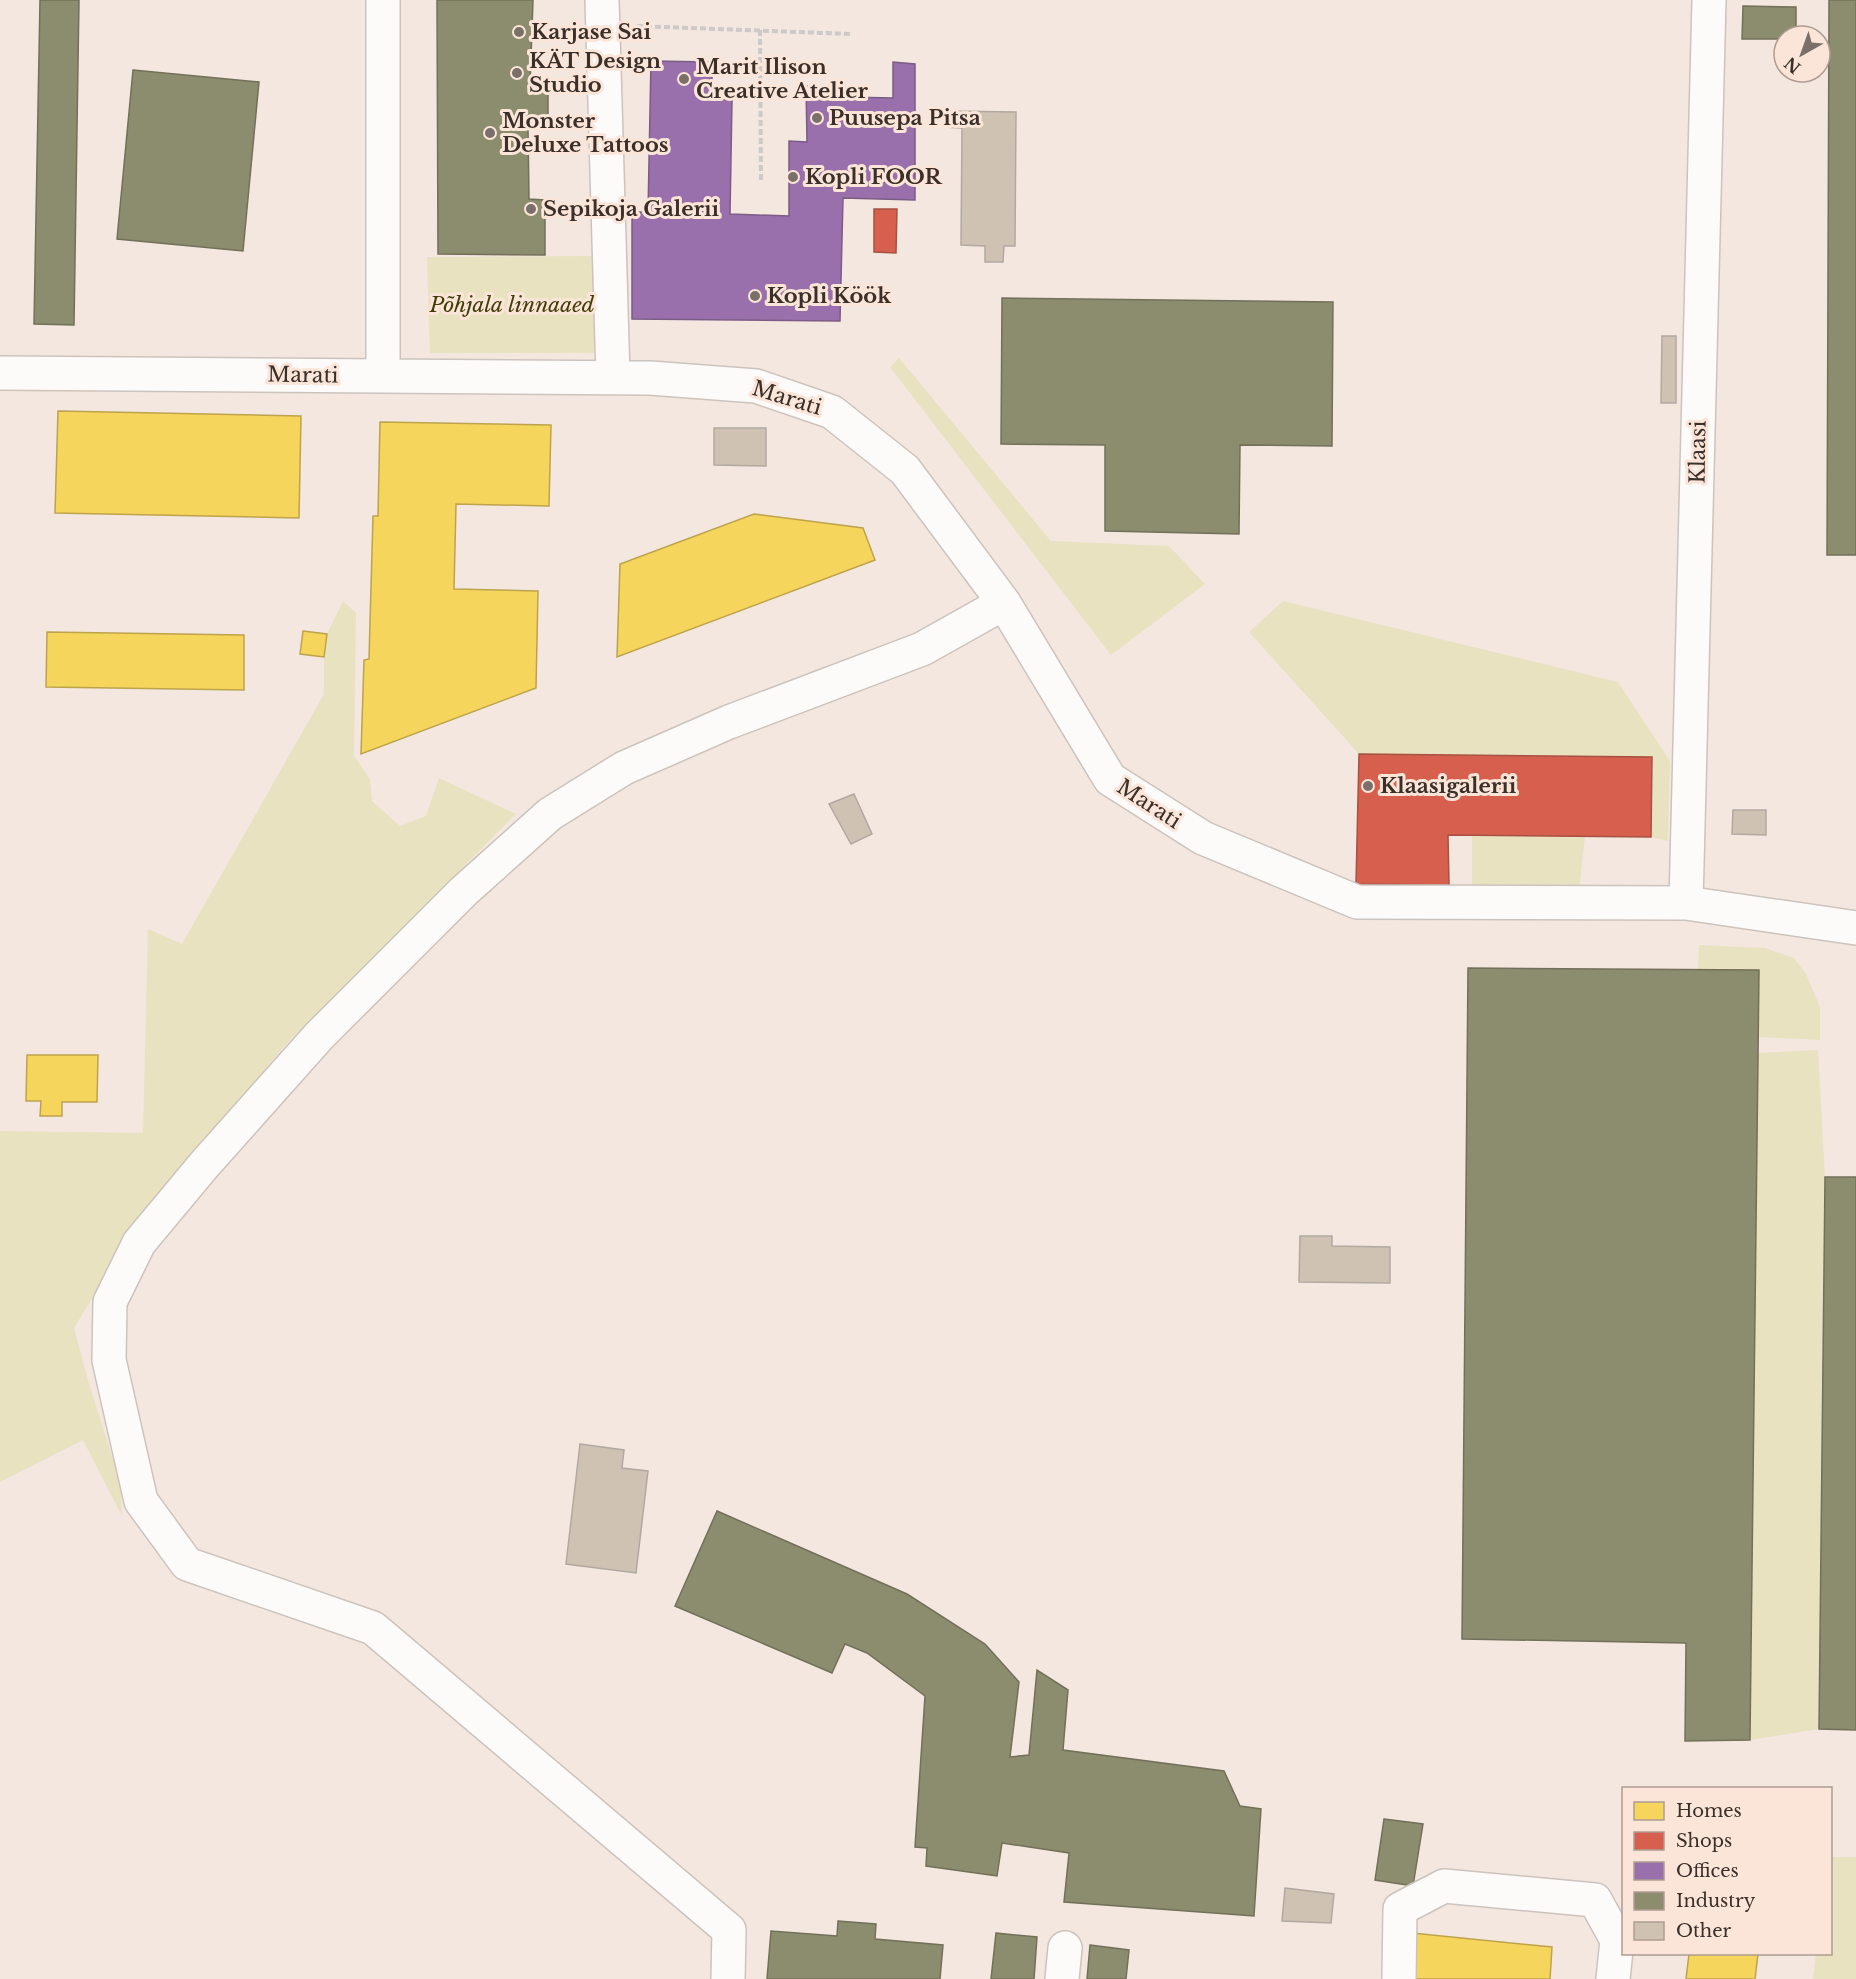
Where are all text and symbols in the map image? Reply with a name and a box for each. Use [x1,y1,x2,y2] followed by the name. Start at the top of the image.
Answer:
[531,19,651,45] place label: Karjase Sai
[1772,24,1832,84] north arrow
[512,25,526,39] marker: Karjase Sai
[529,48,661,98] place label: KÄT Design Studio
[1780,53,1805,78] text: N
[696,54,868,104] place label: Marit Ilison Creative Atelier
[510,66,524,80] marker: KÄT Design Studio
[677,72,691,86] marker: Marit Ilison Creative Atelier
[829,105,981,131] place label: Puusepa Pitsa
[502,108,669,158] place label: Monster Deluxe Tattoos
[810,111,824,125] marker: Puusepa Pitsa
[483,126,497,140] marker: Monster Deluxe Tattoos
[805,164,943,190] place label: Kopli FOOR
[786,170,800,184] marker: Kopli FOOR
[543,196,720,222] place label: Sepikoja Galerii
[524,202,538,216] marker: Sepikoja Galerii
[767,283,892,309] place label: Kopli Köök
[748,289,762,303] marker: Kopli Köök
[429,292,595,318] park label: Põhjala linnaaed
[267,361,339,389] street label: Marati
[749,375,825,421] street label: Marati
[1684,420,1712,484] street label: Klaasi
[1380,773,1517,799] place label: Klaasigalerii
[1112,774,1186,834] street label: Marati
[1361,779,1375,793] marker: Klaasigalerii
[1622,1787,1832,1955] legend
[1676,1800,1742,1822] text: Homes
[1676,1830,1732,1852] text: Shops
[1676,1860,1739,1882] text: Offices
[1676,1890,1756,1912] text: Industry
[1676,1920,1732,1942] text: Other

